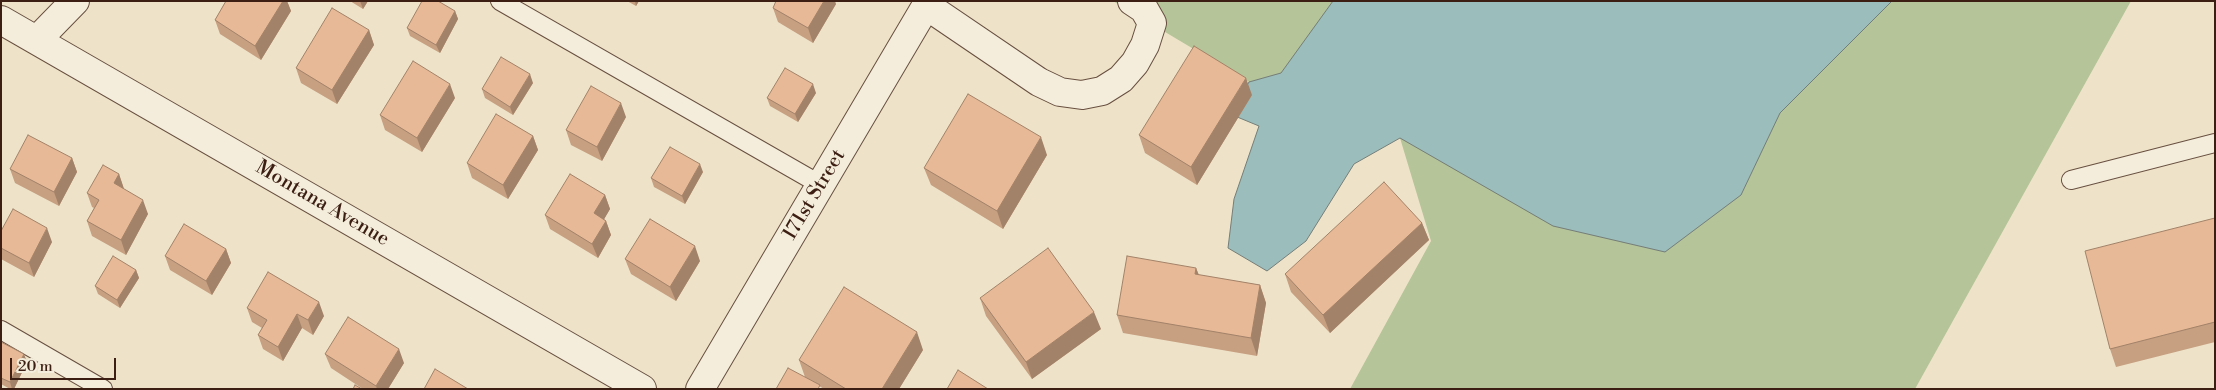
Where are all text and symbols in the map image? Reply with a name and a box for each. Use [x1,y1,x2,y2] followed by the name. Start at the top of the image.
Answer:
[779,145,851,245] street label: 171st Street
[251,156,393,252] street label: Montana Avenue
[12,348,119,380] scale bar
[18,357,53,376] text: 20 m

